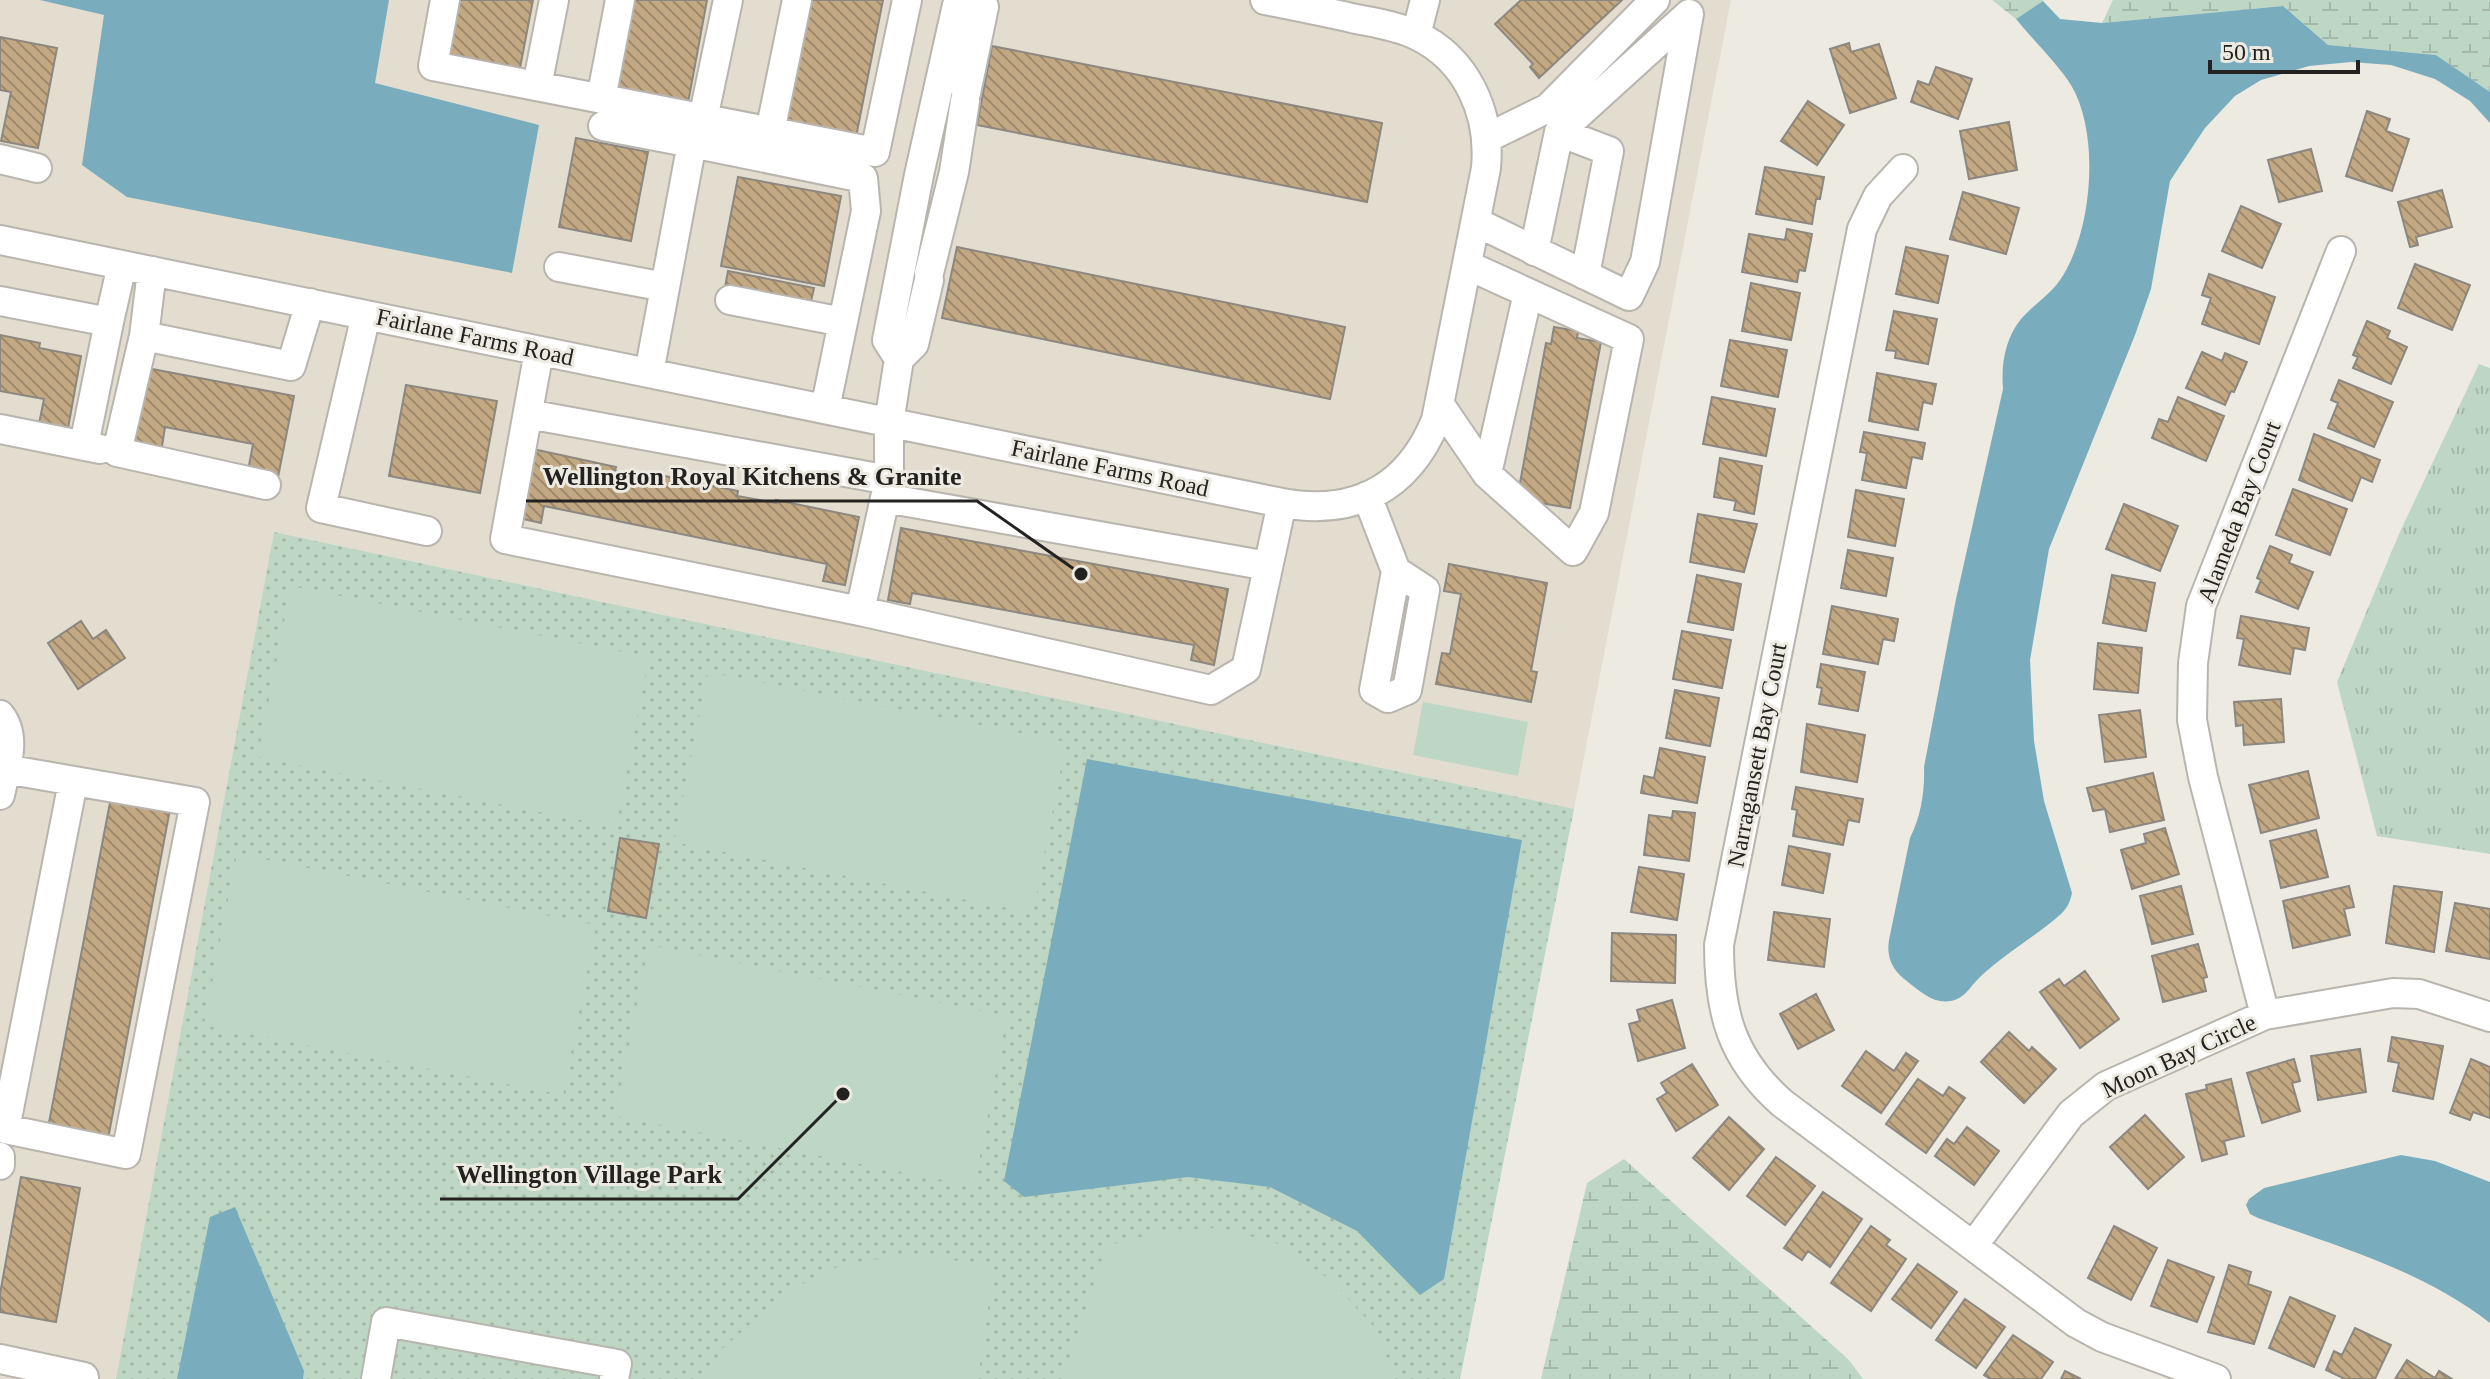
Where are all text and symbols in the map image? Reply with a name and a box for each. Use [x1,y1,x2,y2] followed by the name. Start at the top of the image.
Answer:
[2210,24,2358,74] scale bar
[2222,39,2271,65] text: 50 m
[374,303,576,371] street label: Fairlane Farms Road
[2192,417,2286,606] street label: Alameda Bay Court
[1009,434,1211,502] street label: Fairlane Farms Road
[526,451,977,501] callout: Wellington Royal Kitchens & Granite
[543,462,961,491] text: Wellington Royal Kitchens & Granite
[1722,640,1792,869] street label: Narragansett Bay Court
[2098,1009,2260,1103] street label: Moon Bay Circle
[440,1149,738,1199] callout: Wellington Village Park
[456,1160,722,1189] text: Wellington Village Park

